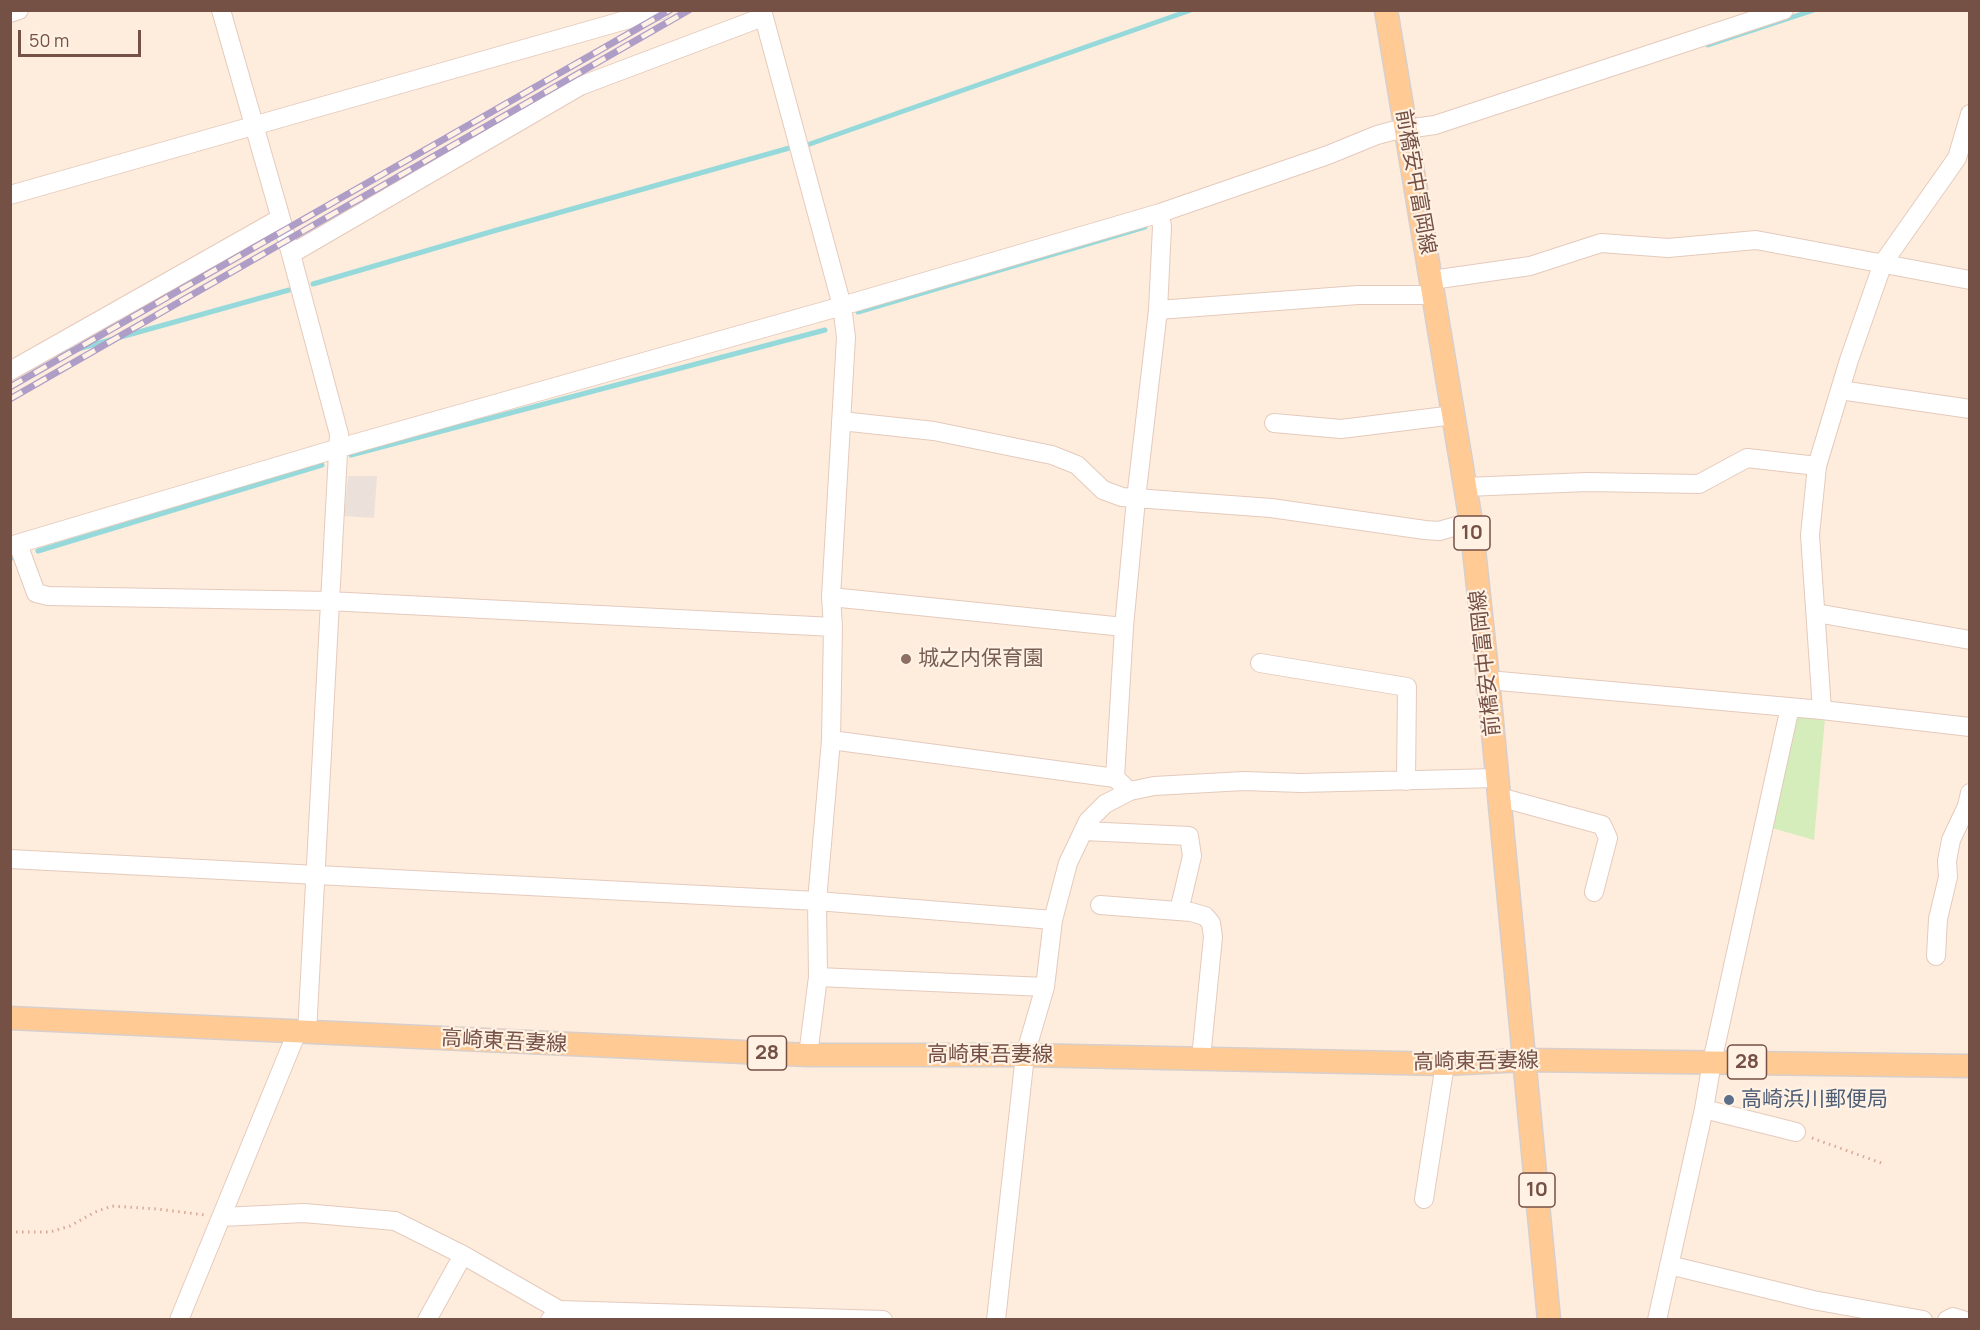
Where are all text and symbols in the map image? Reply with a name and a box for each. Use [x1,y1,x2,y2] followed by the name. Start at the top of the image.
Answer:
[21,18,144,56] scale bar
[29,28,69,52] text: 50 m
[1390,107,1440,257] street label: 前橋安中富岡線
[1454,516,1490,550] road number: 10
[1466,589,1506,737] street label: 前橋安中富岡線
[918,646,1044,672] place label: 城之内保育園
[899,652,913,666] marker: 城之内保育園
[440,1026,568,1058] street label: 高崎東吾妻線
[748,1036,786,1070] road number: 28
[927,1042,1053,1068] street label: 高崎東吾妻線
[1728,1045,1766,1079] road number: 28
[1413,1048,1539,1076] street label: 高崎東吾妻線
[1741,1087,1888,1113] place label: 高崎浜川郵便局
[1722,1093,1736,1107] marker: 高崎浜川郵便局
[1519,1173,1555,1207] road number: 10

